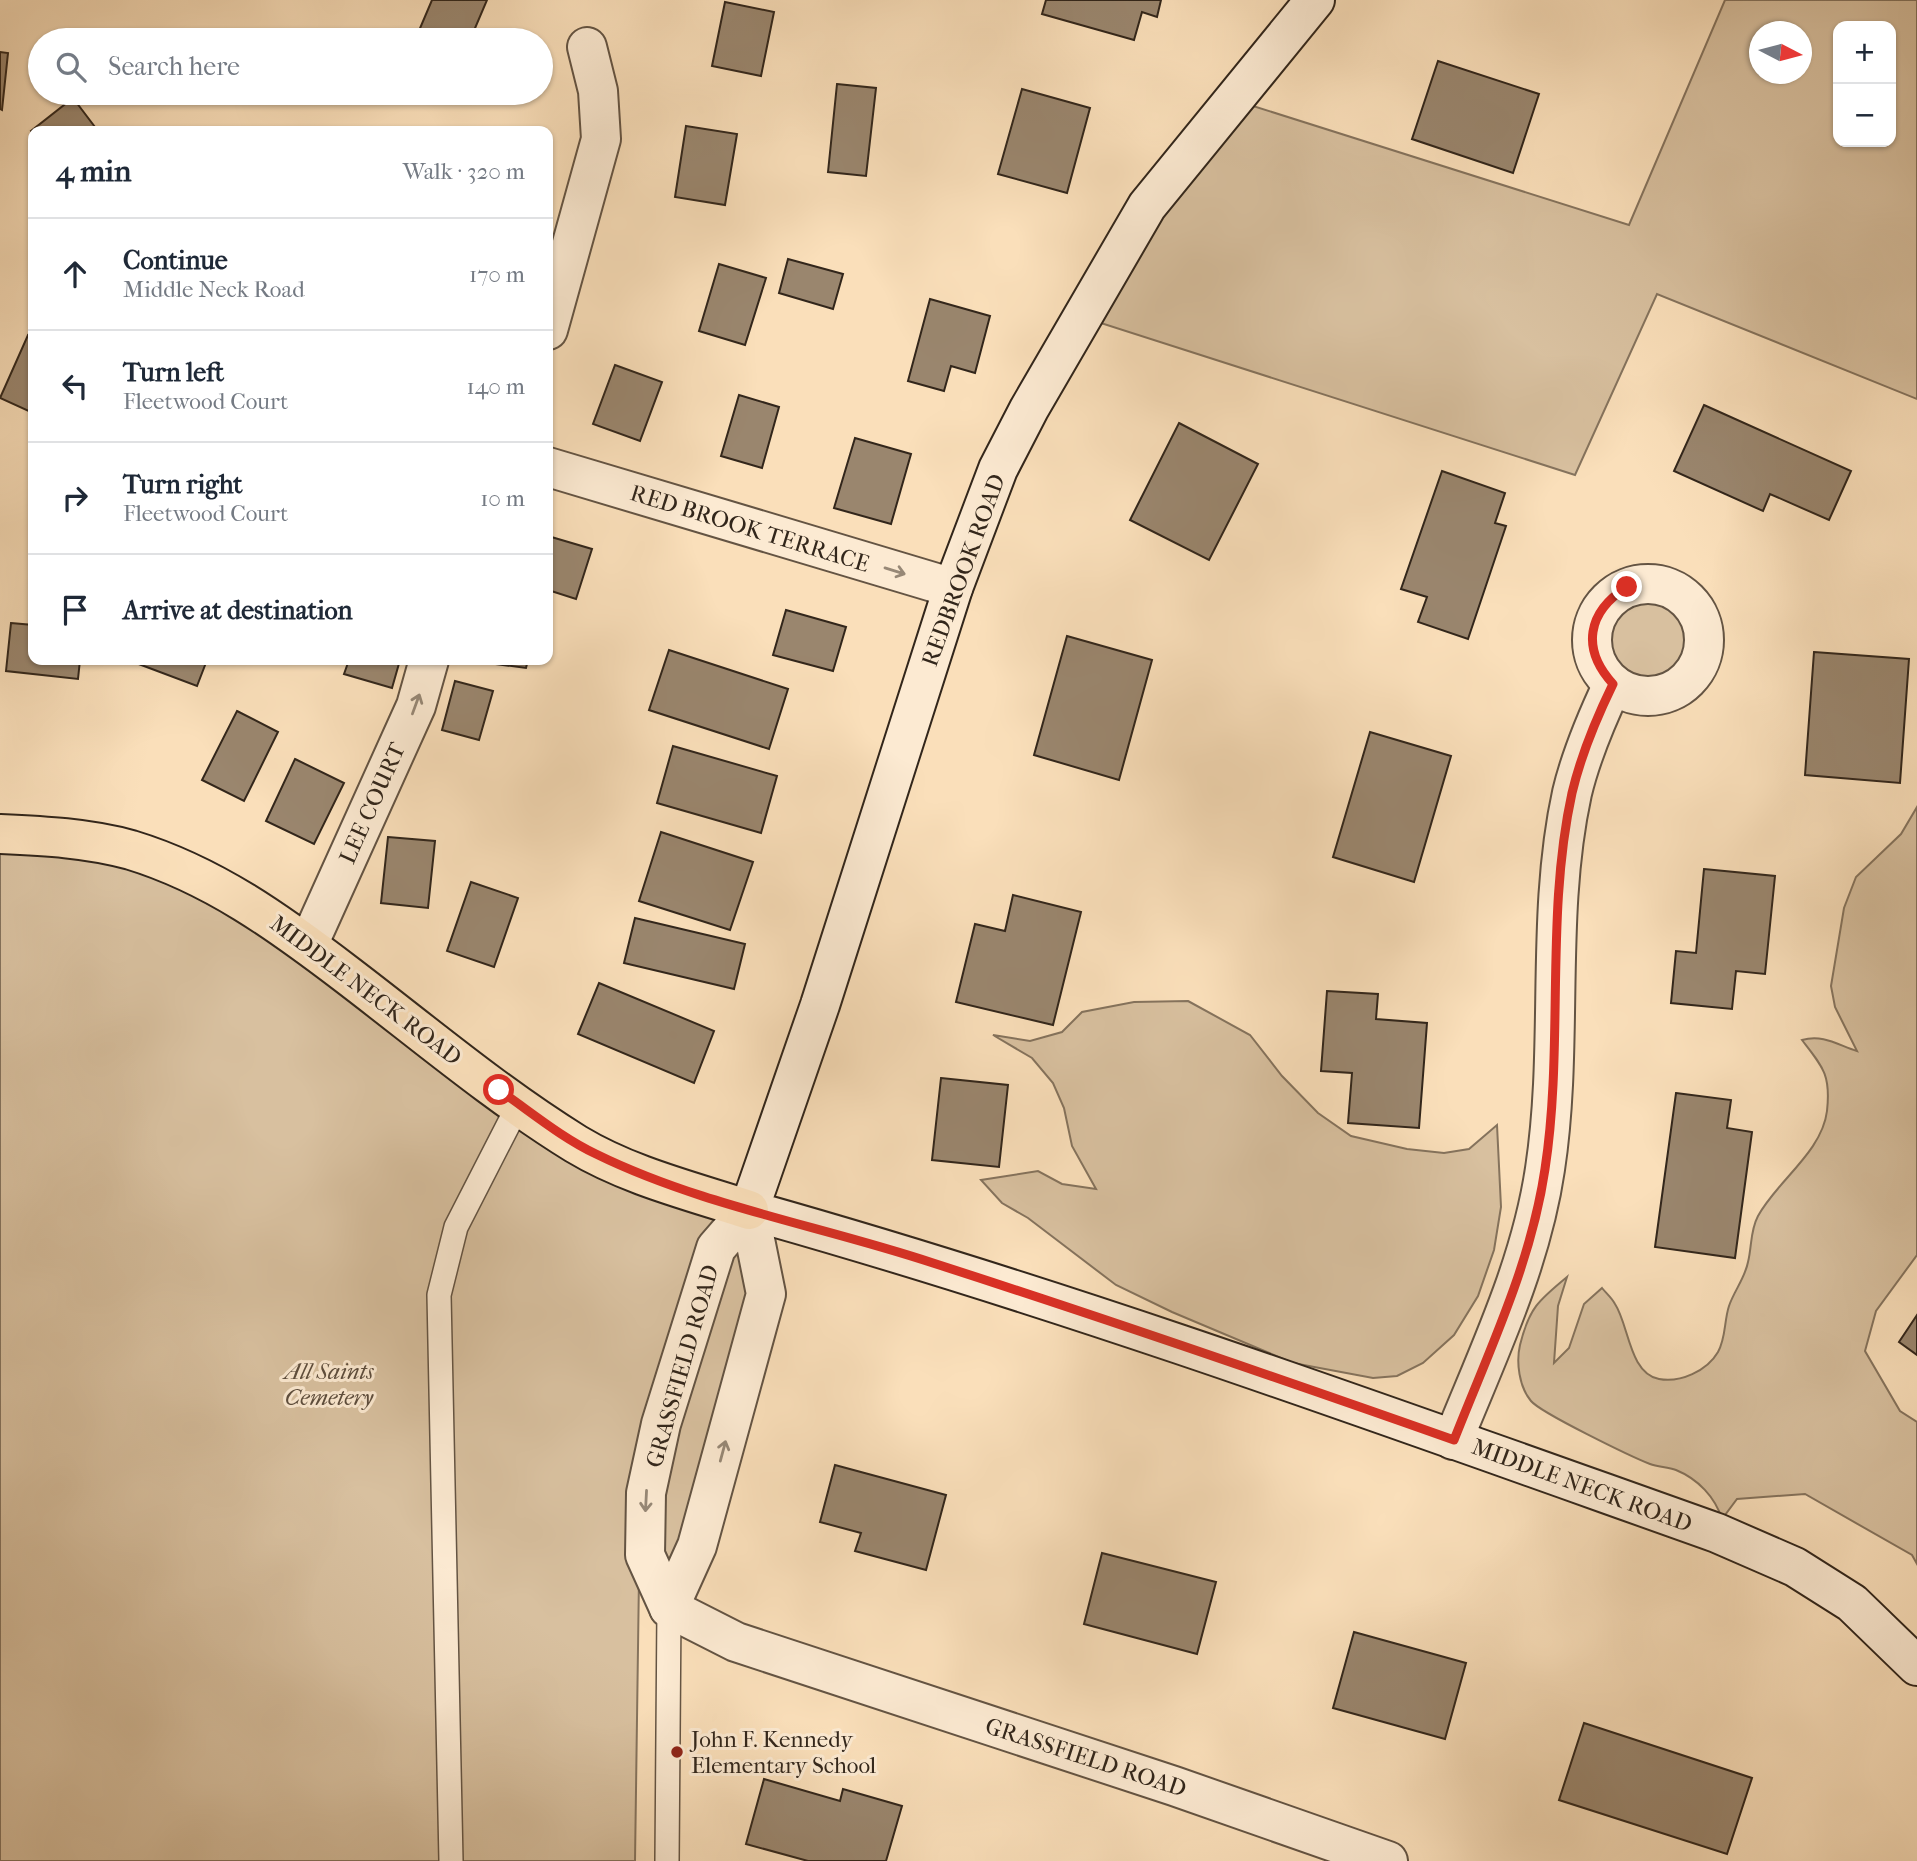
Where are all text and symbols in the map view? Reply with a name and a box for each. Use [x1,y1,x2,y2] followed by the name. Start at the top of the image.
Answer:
[1749,21,1812,84] north arrow
[1833,21,1896,147] map controls
[1833,21,1896,84] button: +
[28,28,553,105] search box
[52,48,90,86] icon: search
[108,51,240,82] text: Search here
[1833,84,1896,147] button: −
[56,154,131,189] text: 4 min
[403,158,525,185] text: Walk · 320 m
[123,245,228,276] text: Continue
[56,255,94,293] icon: ahead
[469,261,525,288] text: 170 m
[123,276,305,303] text: Middle Neck Road
[123,357,224,388] text: Turn left
[56,367,94,405] icon: left
[466,373,525,400] text: 140 m
[123,388,288,415] text: Fleetwood Court
[123,469,243,500] text: Turn right
[916,470,1011,670] street label: REDBROOK ROAD
[56,479,94,517] icon: right
[627,479,873,578] street label: RED BROOK TERRACE
[480,485,525,512] text: 10 m
[123,500,288,527] text: Fleetwood Court
[884,565,906,578] one-way arrow
[1611,571,1642,602] route end
[56,591,94,629] icon: arrive
[123,595,353,626] text: Arrive at destination
[411,693,423,715] one-way arrow
[334,738,411,868] street label: LEE COURT
[265,910,467,1071] street label: MIDDLE NECK ROAD
[483,1074,514,1105] route start
[641,1262,724,1471] street label: GRASSFIELD ROAD
[281,1358,375,1411] park label: All Saints Cemetery
[1468,1433,1696,1538] street label: MIDDLE NECK ROAD
[717,1440,730,1463] one-way arrow
[640,1489,653,1512] one-way arrow
[982,1712,1190,1803] street label: GRASSFIELD ROAD
[689,1726,877,1779] place label: John F. Kennedy Elementary School
[669,1744,685,1760] marker: John F. Kennedy Elementary School

